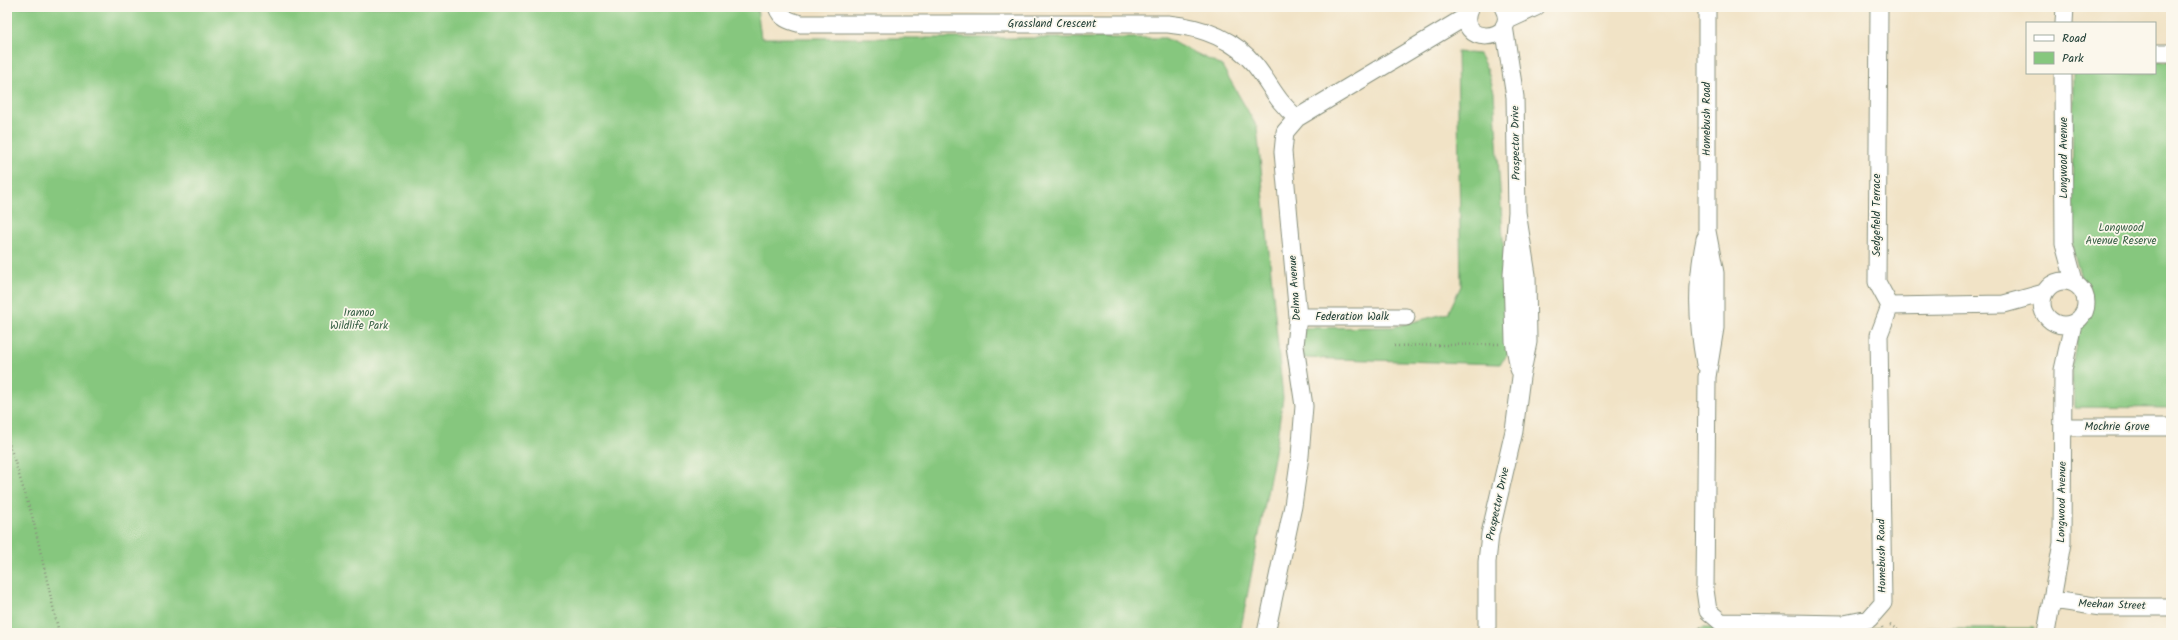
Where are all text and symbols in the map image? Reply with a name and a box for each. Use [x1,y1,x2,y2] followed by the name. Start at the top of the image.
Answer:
[1008,15,1097,33] street label: Grassland Crescent
[2026,22,2156,74] legend
[2062,29,2087,48] text: Road
[2062,49,2084,68] text: Park
[1698,81,1716,156] street label: Homebush Road
[1506,105,1526,180] street label: Prospector Drive
[2055,117,2073,199] street label: Longwood Avenue
[1868,173,1886,256] street label: Sedgefield Terrace
[2085,219,2157,250] park label: Longwood Avenue Reserve
[1284,255,1306,321] street label: Delma Avenue
[330,304,389,335] park label: Iramoo Wildlife Park
[1315,308,1390,326] street label: Federation Walk
[2084,418,2150,436] street label: Mochrie Grove
[2052,461,2072,543] street label: Longwood Avenue
[1481,466,1515,542] street label: Prospector Drive
[1872,518,1892,593] street label: Homebush Road
[2078,595,2147,615] street label: Meehan Street

